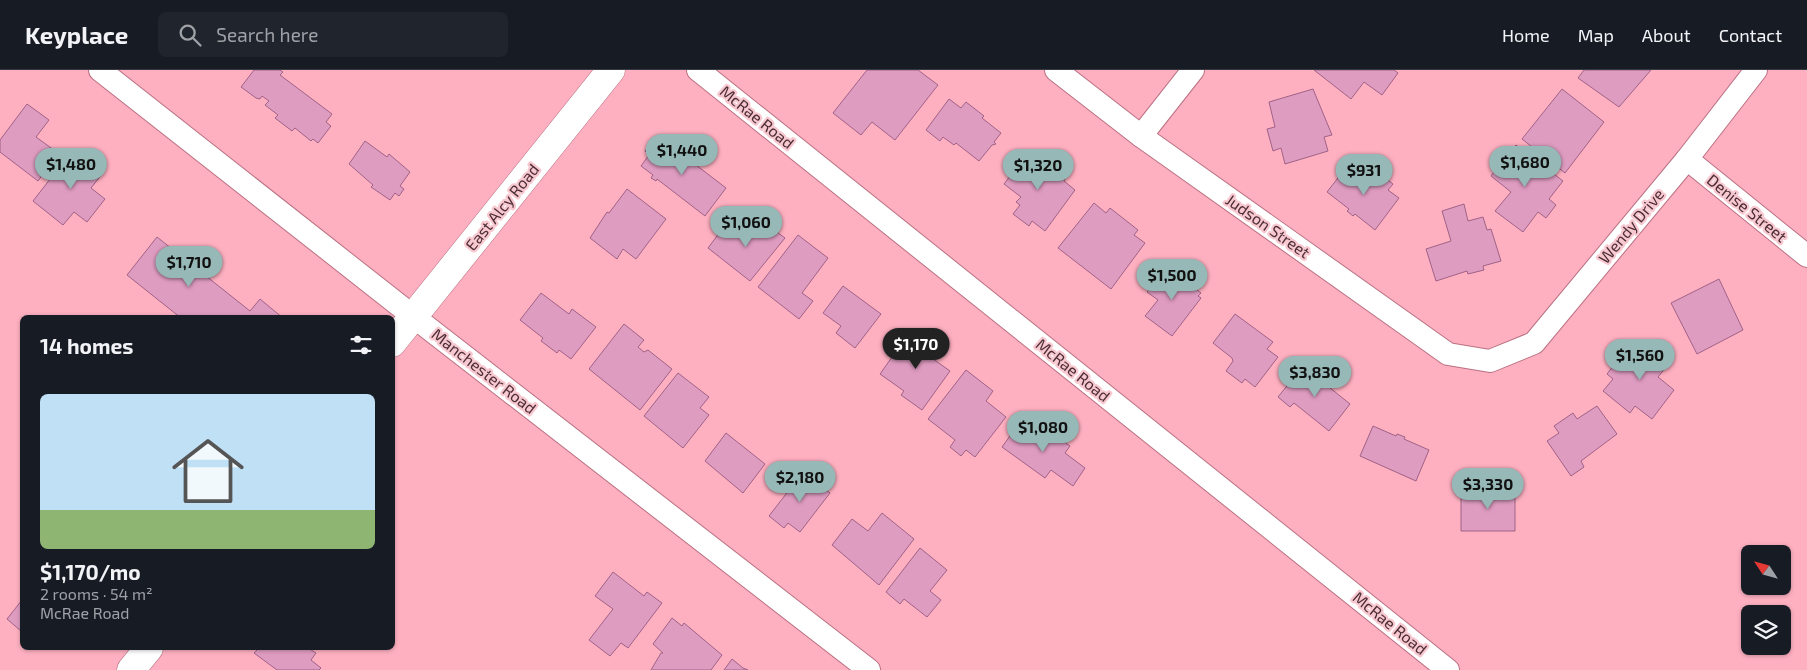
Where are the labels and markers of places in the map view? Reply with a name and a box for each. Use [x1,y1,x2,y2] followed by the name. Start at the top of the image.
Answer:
[641,134,723,176] pin: $1,440
[1484,146,1566,188] pin: $1,680
[30,148,112,190] pin: $1,480
[997,148,1079,191] pin: $1,320
[1334,154,1394,196] pin: $931
[705,206,787,248] pin: $1,060
[148,246,230,288] pin: $1,710
[1131,258,1213,301] pin: $1,500
[875,328,957,370] pin: $1,170
[1599,338,1681,381] pin: $1,560
[1274,356,1356,398] pin: $3,830
[1002,410,1084,453] pin: $1,080
[759,460,841,503] pin: $2,180
[1447,468,1529,510] pin: $3,330

